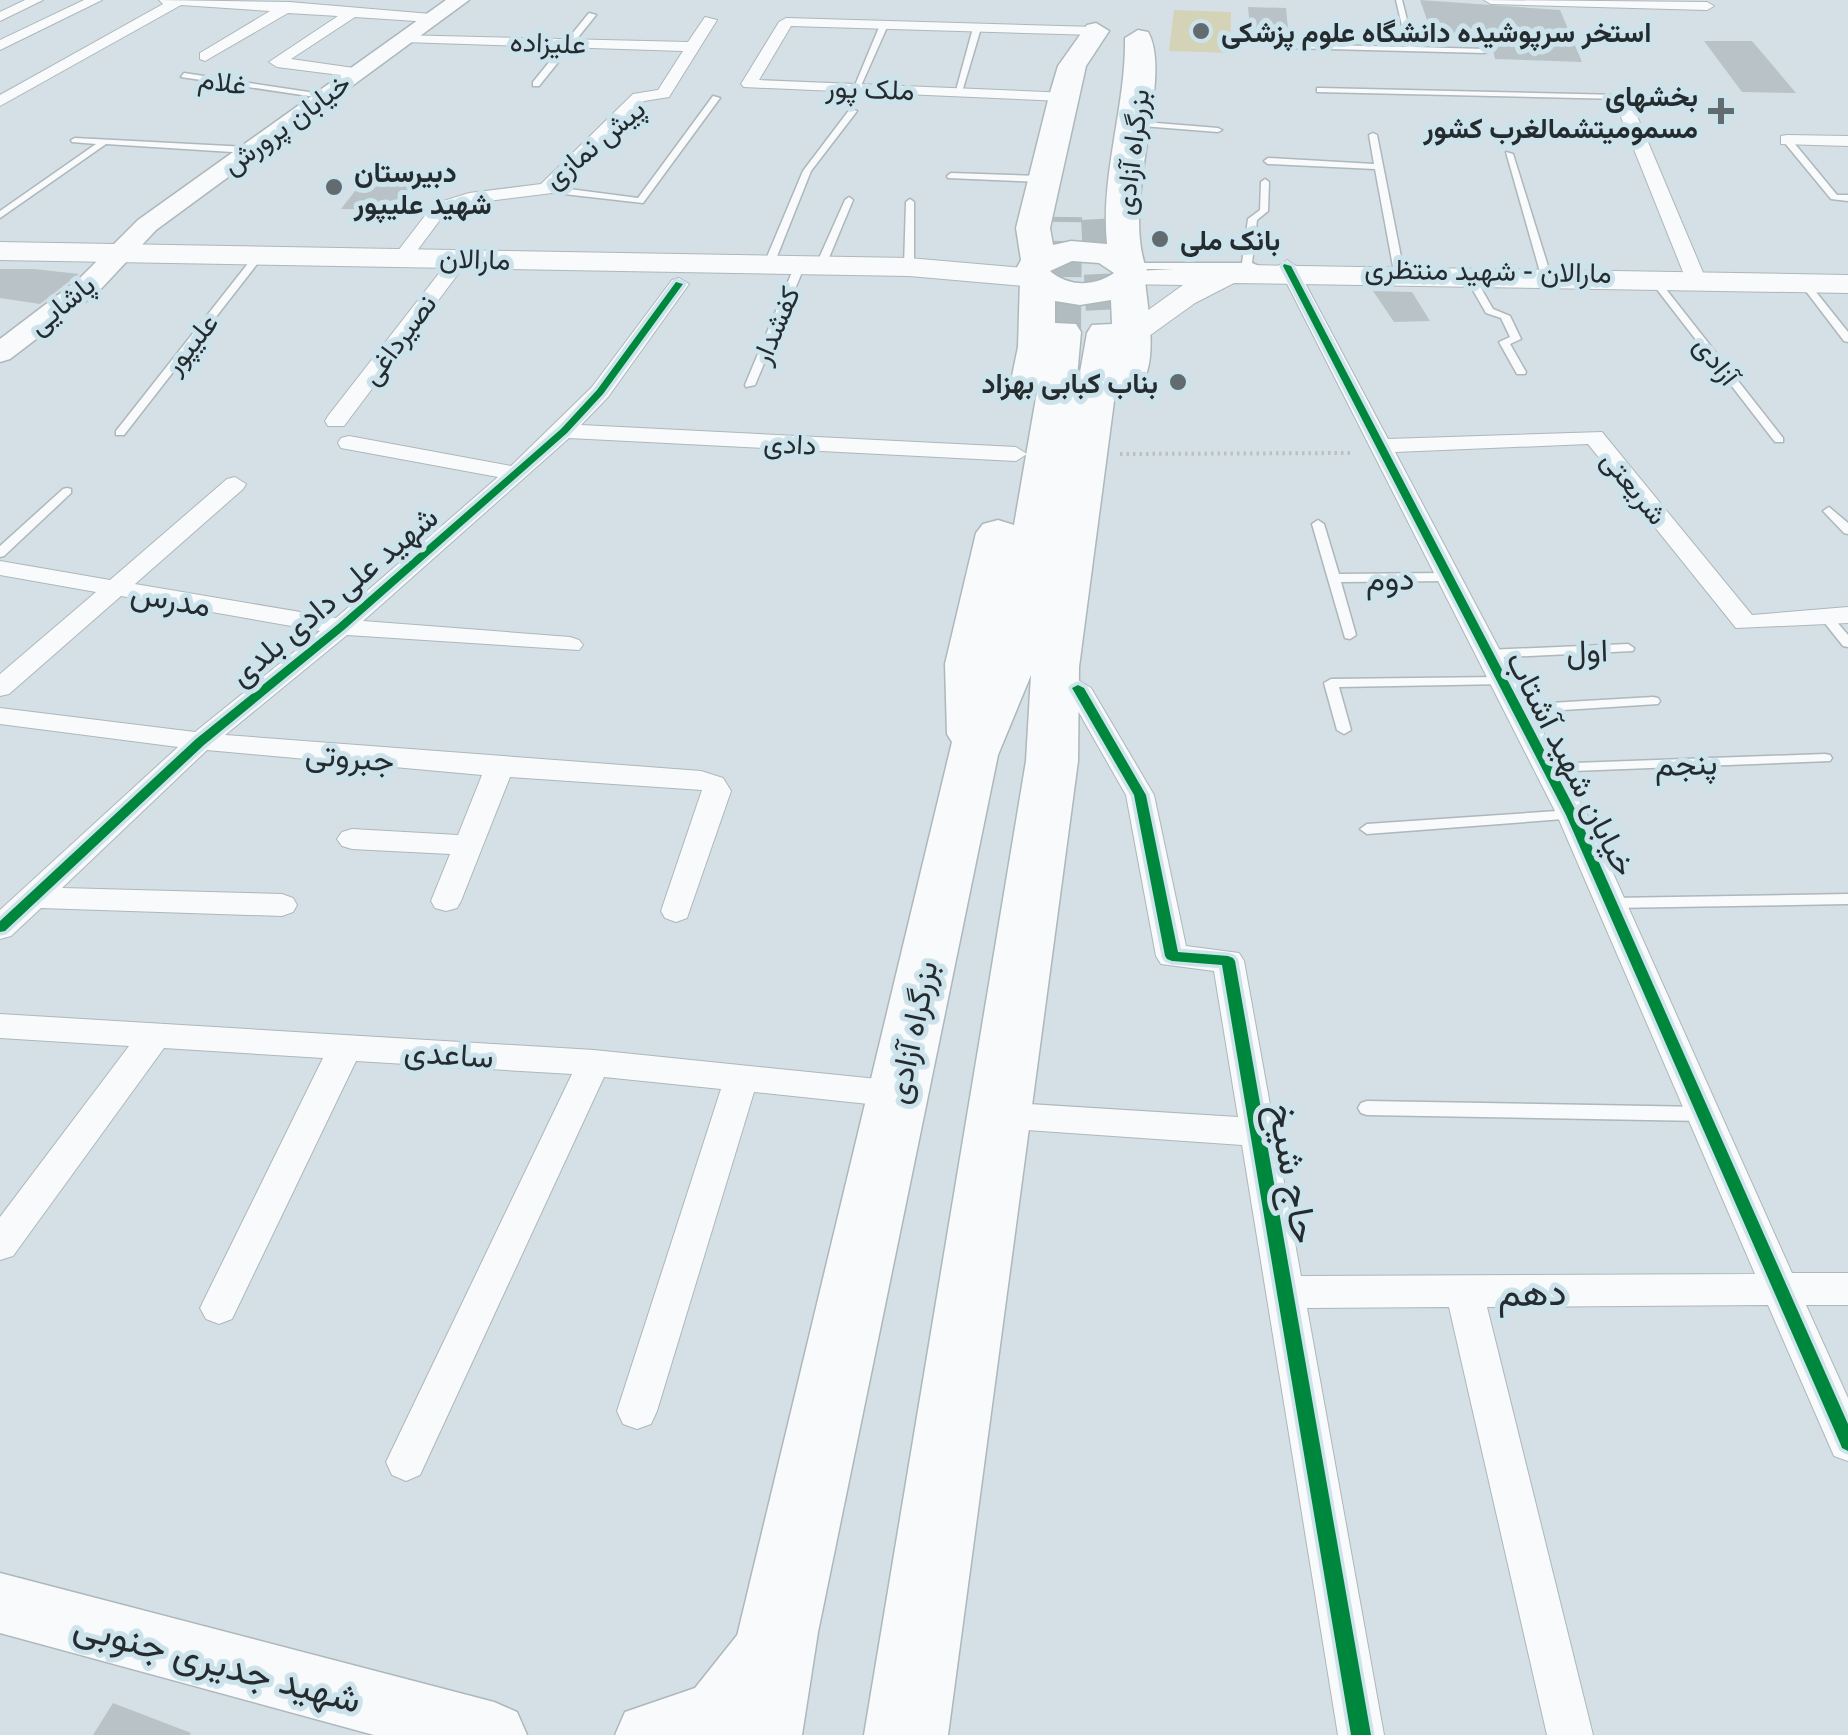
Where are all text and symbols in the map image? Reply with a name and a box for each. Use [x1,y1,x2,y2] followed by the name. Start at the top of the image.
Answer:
[1221,13,1651,52] place label: استخر سرپوشیده دانشگاه علوم پزشکی
[1190,20,1212,42] marker: استخر سرپوشیده دانشگاه علوم پزشکی
[509,22,587,62] street label: علیزاده
[196,59,250,104] street label: غلام
[214,64,358,183] street label: خیابان پرورش
[824,68,915,109] street label: ملک پور
[1423,77,1698,146] place label: بخشهای مسمومیتشمالغرب کشور
[1105,87,1157,217] street label: بزرگراه آزادی
[535,90,653,197] street label: پیش نمازی
[1708,98,1734,124] marker: بخشهای مسمومیتشمالغرب کشور
[353,153,492,224] place label: دبیرستان شهید علیپور
[323,176,345,198] marker: دبیرستان شهید علیپور
[1180,221,1280,258] place label: بانک ملی
[1149,228,1171,250] marker: بانک ملی
[439,238,511,278] street label: مارالان
[1364,249,1612,291] street label: مارالان - شهید منتظری
[20,266,103,343] street label: پاشایی
[742,281,808,370] street label: کفشدار
[352,286,444,392] street label: نصیرداغی
[153,305,227,383] street label: علیپور
[1686,327,1750,395] street label: آزادی
[982,364,1158,401] place label: بناب کبابی بهزاد
[1167,371,1189,393] marker: بناب کبابی بهزاد
[763,423,817,463] street label: دادی
[1594,442,1676,532] street label: شریعتی
[220,495,446,695] street label: شهید علی دادی بلدی
[1365,557,1415,600] street label: دوم
[128,570,214,626] street label: مدرس
[1565,628,1609,672] street label: اول
[1497,643,1647,883] street label: خیابان شهید آشتاب
[304,731,396,781] street label: جبروتی
[1654,741,1718,787] street label: پنجم
[875,957,947,1107] street label: بزرگراه آزادی
[403,1029,495,1077] street label: ساعدی
[1256,1099,1331,1248] street label: حاج شیخ
[1497,1266,1567,1318] street label: دهم
[69,1599,367,1723] street label: شهید جدیری جنوبی

